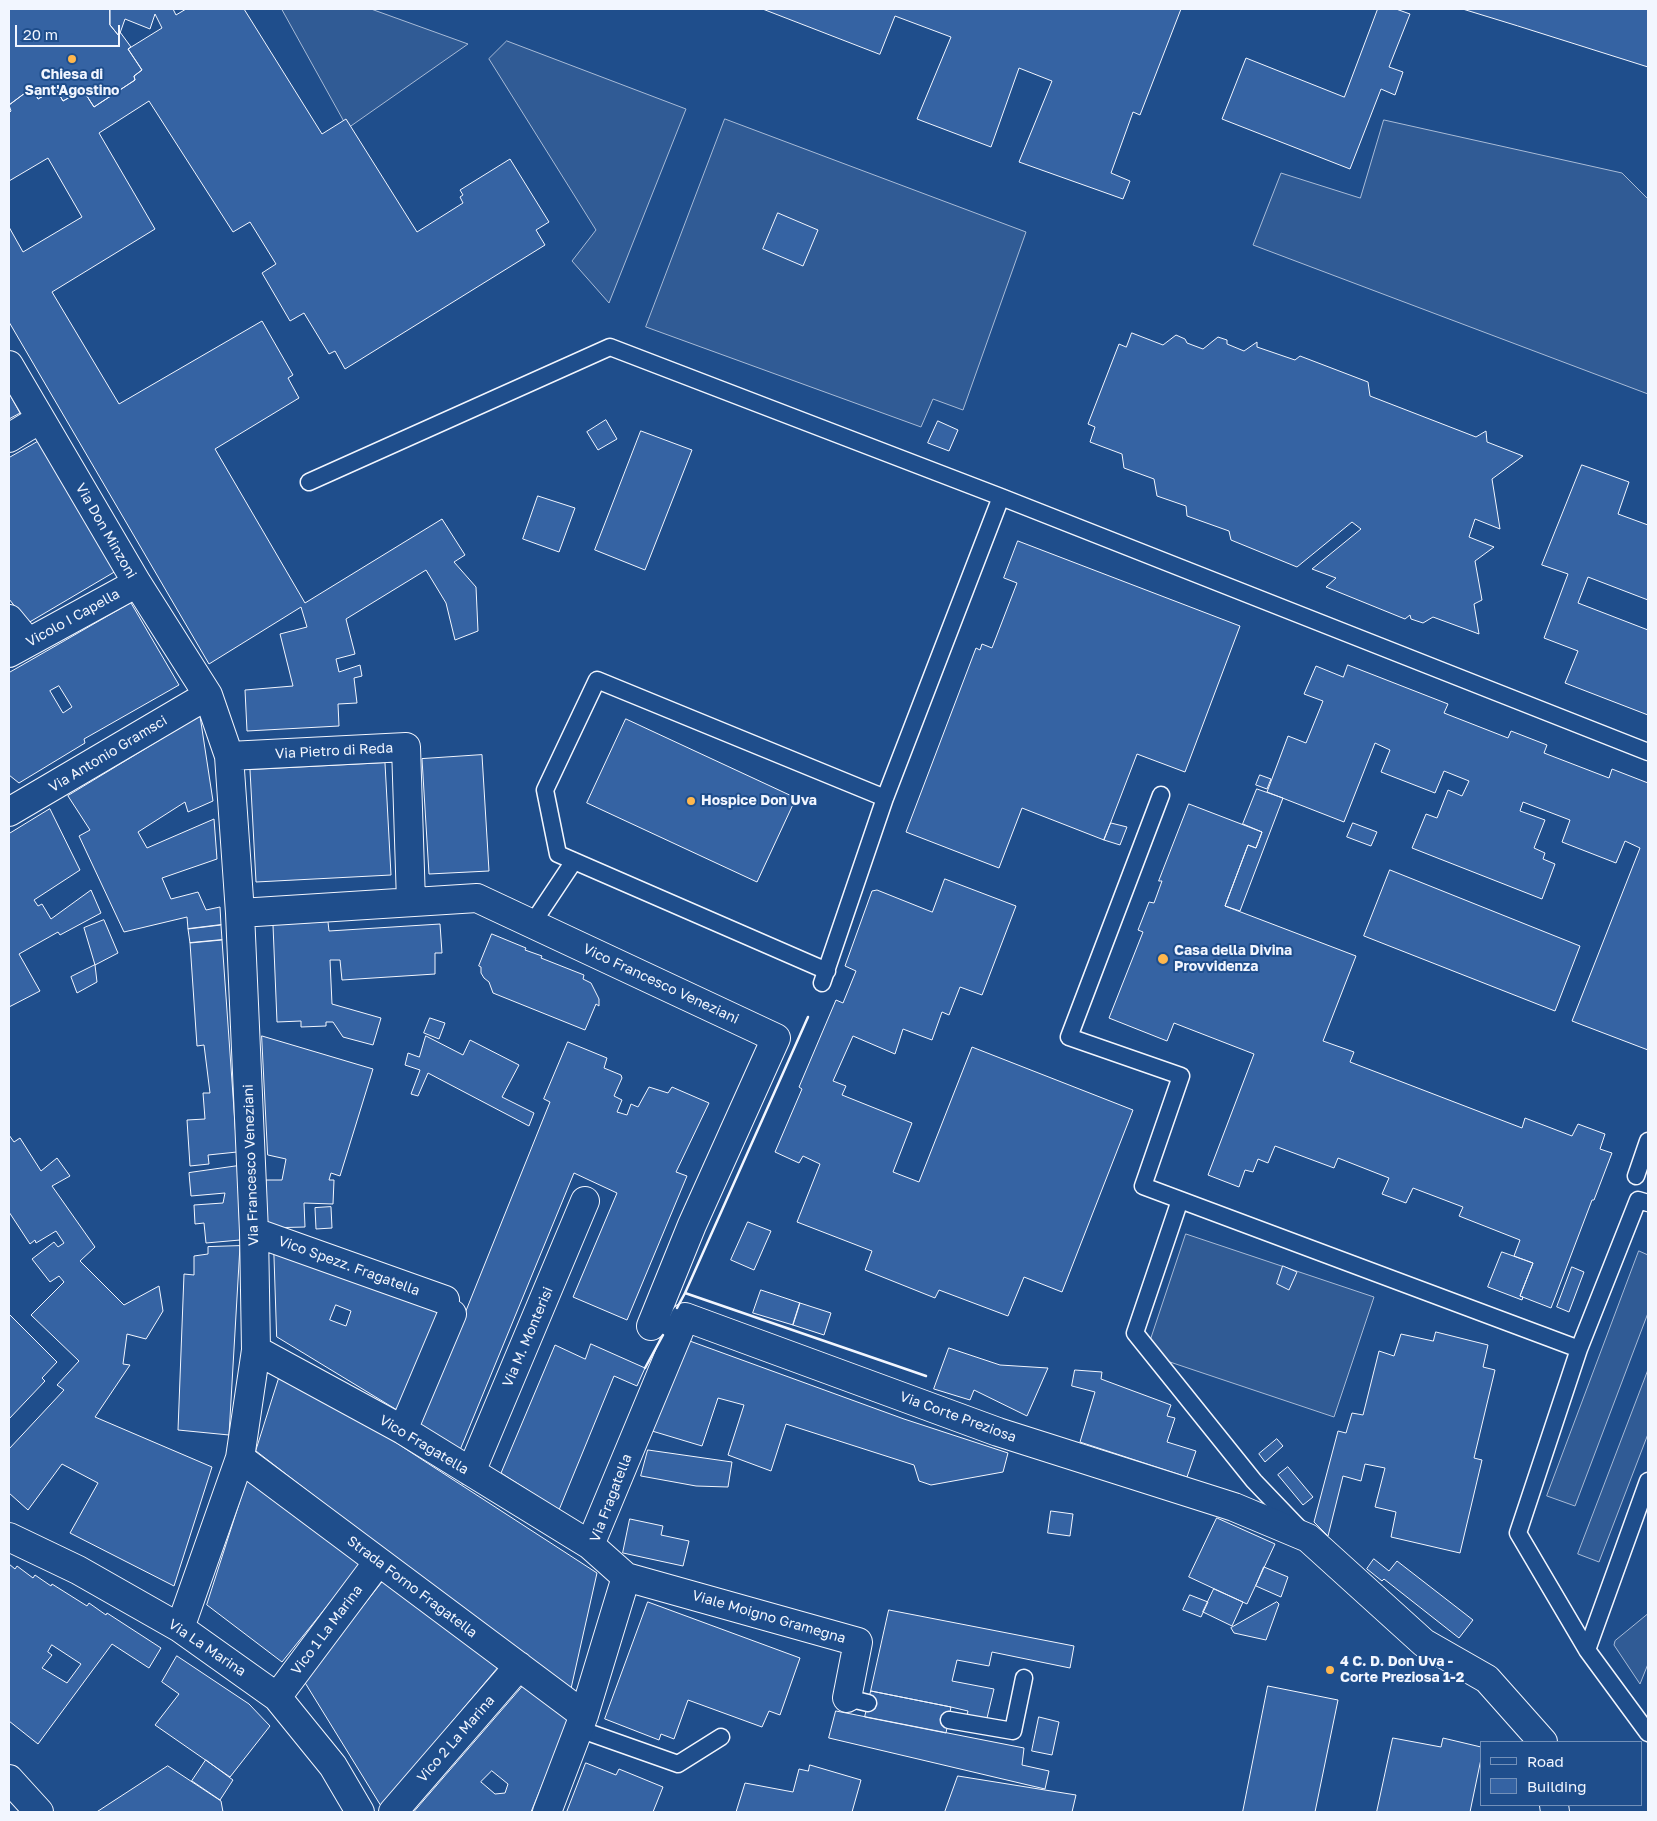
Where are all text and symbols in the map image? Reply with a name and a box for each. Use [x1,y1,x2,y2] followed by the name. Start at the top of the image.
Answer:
[18,15,122,47] scale bar
[23,25,58,43] text: 20 m
[66,53,78,65] marker: Chiesa di Sant'Agostino
[25,67,119,100] place label: Chiesa di Sant'Agostino
[72,480,140,582] street label: Via Don Minzoni
[23,585,123,651] street label: Vicolo I Capella
[46,712,170,796] street label: Via Antonio Gramsci
[274,740,394,762] street label: Via Pietro di Reda
[701,793,817,809] place label: Hospice Don Uva
[685,795,697,807] marker: Hospice Don Uva
[580,940,742,1028] street label: Vico Francesco Veneziani
[1174,943,1292,976] place label: Casa della Divina Provvidenza
[1156,952,1170,966] marker: Casa della Divina Provvidenza
[240,1084,262,1246] street label: Via Francesco Veneziani
[276,1233,422,1299] street label: Vico Spezz. Fragatella
[499,1284,557,1390] street label: Via M. Monterisi
[897,1388,1019,1446] street label: Via Corte Preziosa
[376,1412,472,1478] street label: Vico Fragatella
[586,1452,636,1544] street label: Via Fragatella
[344,1533,480,1641] street label: Strada Forno Fragatella
[288,1582,366,1678] street label: Vico 1 La Marina
[690,1587,848,1647] street label: Viale Moigno Gramegna
[165,1616,249,1680] street label: Via La Marina
[1340,1654,1464,1686] place label: 4 C. D. Don Uva - Corte Preziosa 1-2
[1324,1664,1336,1676] marker: 4 C. D. Don Uva - Corte Preziosa 1-2
[414,1692,498,1786] street label: Vico 2 La Marina
[1480,1741,1642,1806] legend
[1527,1752,1564,1770] text: Road
[1527,1777,1587,1795] text: Building

